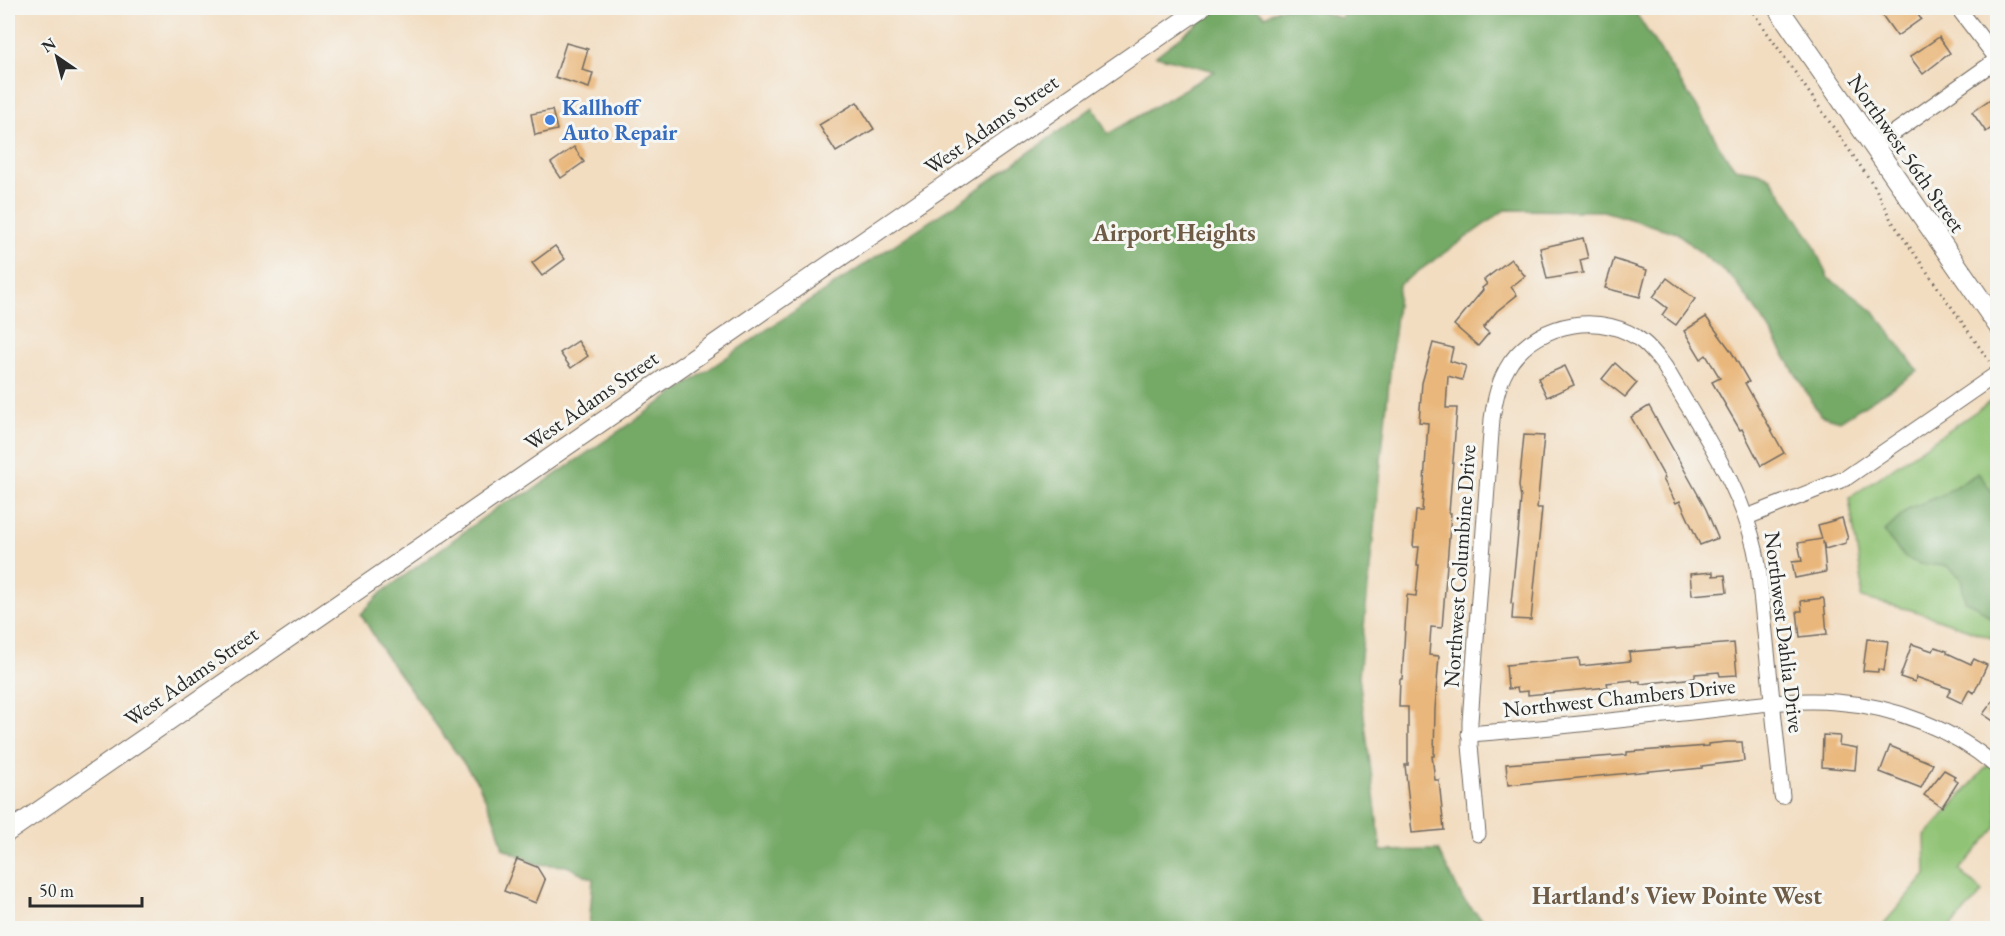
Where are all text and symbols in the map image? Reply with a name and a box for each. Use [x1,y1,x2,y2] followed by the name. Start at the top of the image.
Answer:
[27,27,87,87] north arrow
[37,33,60,57] text: N
[919,67,1064,181] street label: West Adams Street
[1841,68,1972,238] street label: Northwest 56th Street
[561,93,678,147] place label: Kallhoff Auto Repair
[543,113,557,127] marker: Kallhoff Auto Repair
[1091,217,1256,249] district label: Airport Heights
[519,343,664,457] street label: West Adams Street
[1437,443,1482,688] street label: Northwest Columbine Drive
[1758,530,1811,735] street label: Northwest Dahlia Drive
[119,619,264,733] street label: West Adams Street
[1501,671,1737,724] street label: Northwest Chambers Drive
[30,870,142,908] scale bar
[39,879,74,902] text: 50 m
[1532,880,1822,911] district label: Hartland's View Pointe West

